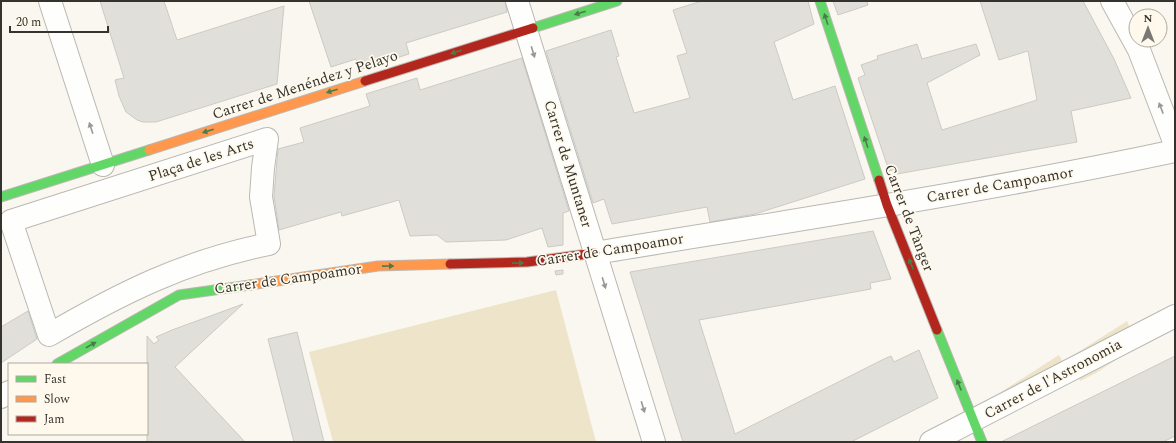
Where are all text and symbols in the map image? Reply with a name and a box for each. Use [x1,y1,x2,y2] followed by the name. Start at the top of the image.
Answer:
[10,8,108,34] scale bar
[1128,8,1168,48] north arrow
[574,10,586,16] one-way arrow
[1144,10,1153,27] text: N
[822,12,828,24] one-way arrow
[16,13,41,32] text: 20 m
[209,44,401,126] street label: Carrer de Menéndez y Pelayo
[530,46,536,58] one-way arrow
[450,49,462,55] one-way arrow
[326,88,338,94] one-way arrow
[538,97,598,231] street label: Carrer de Muntaner
[1158,101,1164,113] one-way arrow
[88,121,94,133] one-way arrow
[202,128,214,134] one-way arrow
[145,132,257,188] street label: Plaça de les Arts
[863,136,869,148] one-way arrow
[878,161,940,275] street label: Carrer de Tànger
[925,161,1075,209] street label: Carrer de Campoamor
[535,227,685,273] street label: Carrer de Campoamor
[213,257,363,301] street label: Carrer de Campoamor
[907,258,913,270] one-way arrow
[512,260,525,266] one-way arrow
[382,263,395,269] one-way arrow
[602,277,608,289] one-way arrow
[980,333,1127,425] street label: Carrer de l'Astronomia
[85,341,97,348] one-way arrow
[8,363,148,435] legend
[44,370,66,389] text: Fast
[955,378,961,390] one-way arrow
[44,390,70,409] text: Slow
[640,401,646,413] one-way arrow
[44,410,65,429] text: Jam

